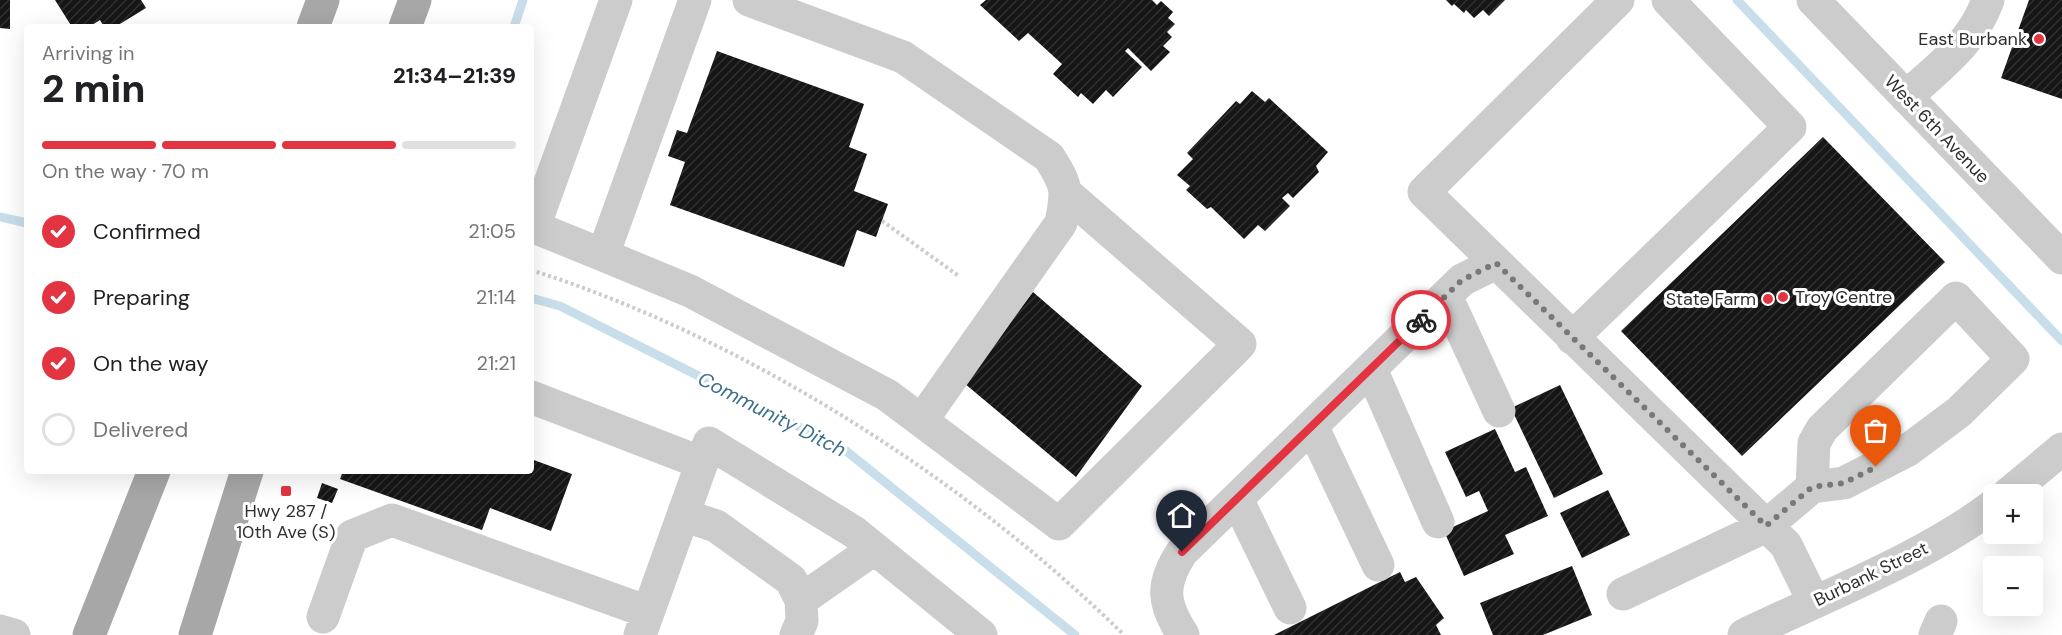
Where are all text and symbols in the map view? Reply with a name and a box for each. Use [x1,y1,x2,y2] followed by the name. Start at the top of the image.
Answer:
[1918,27,2027,51] place label: East Burbank
[2032,32,2046,46] marker: East Burbank
[42,40,134,66] text: Arriving in
[393,61,516,90] text: 21:34–21:39
[42,63,146,114] text: 2 min
[1879,70,1995,188] street label: West 6th Avenue
[42,158,209,184] text: On the way · 70 m
[42,215,75,248] icon: check
[93,217,201,246] text: Confirmed
[468,218,516,244] text: 21:05
[42,281,75,314] icon: check
[93,283,190,312] text: Preparing
[476,284,516,310] text: 21:14
[1795,285,1892,309] place label: Troy Centre
[1666,287,1756,311] place label: State Farm
[1391,290,1451,350] courier
[1776,290,1790,304] marker: Troy Centre
[1761,292,1775,306] marker: State Farm
[1405,304,1438,337] icon: bike
[42,347,75,380] icon: check
[93,349,208,378] text: On the way
[476,350,516,376] text: 21:21
[693,365,851,463] water label: Community Ditch
[1850,405,1901,467] pin
[1859,414,1892,447] icon: bag
[93,415,188,444] text: Delivered
[279,484,293,498] marker: Hwy 287 / 10th Ave (S)
[1983,484,2043,616] map controls
[1983,484,2043,544] button: +
[1156,490,1207,552] pin
[236,499,336,544] place label: Hwy 287 / 10th Ave (S)
[1165,499,1198,532] icon: home
[1810,536,1932,612] street label: Burbank Street
[1983,556,2043,616] button: −

